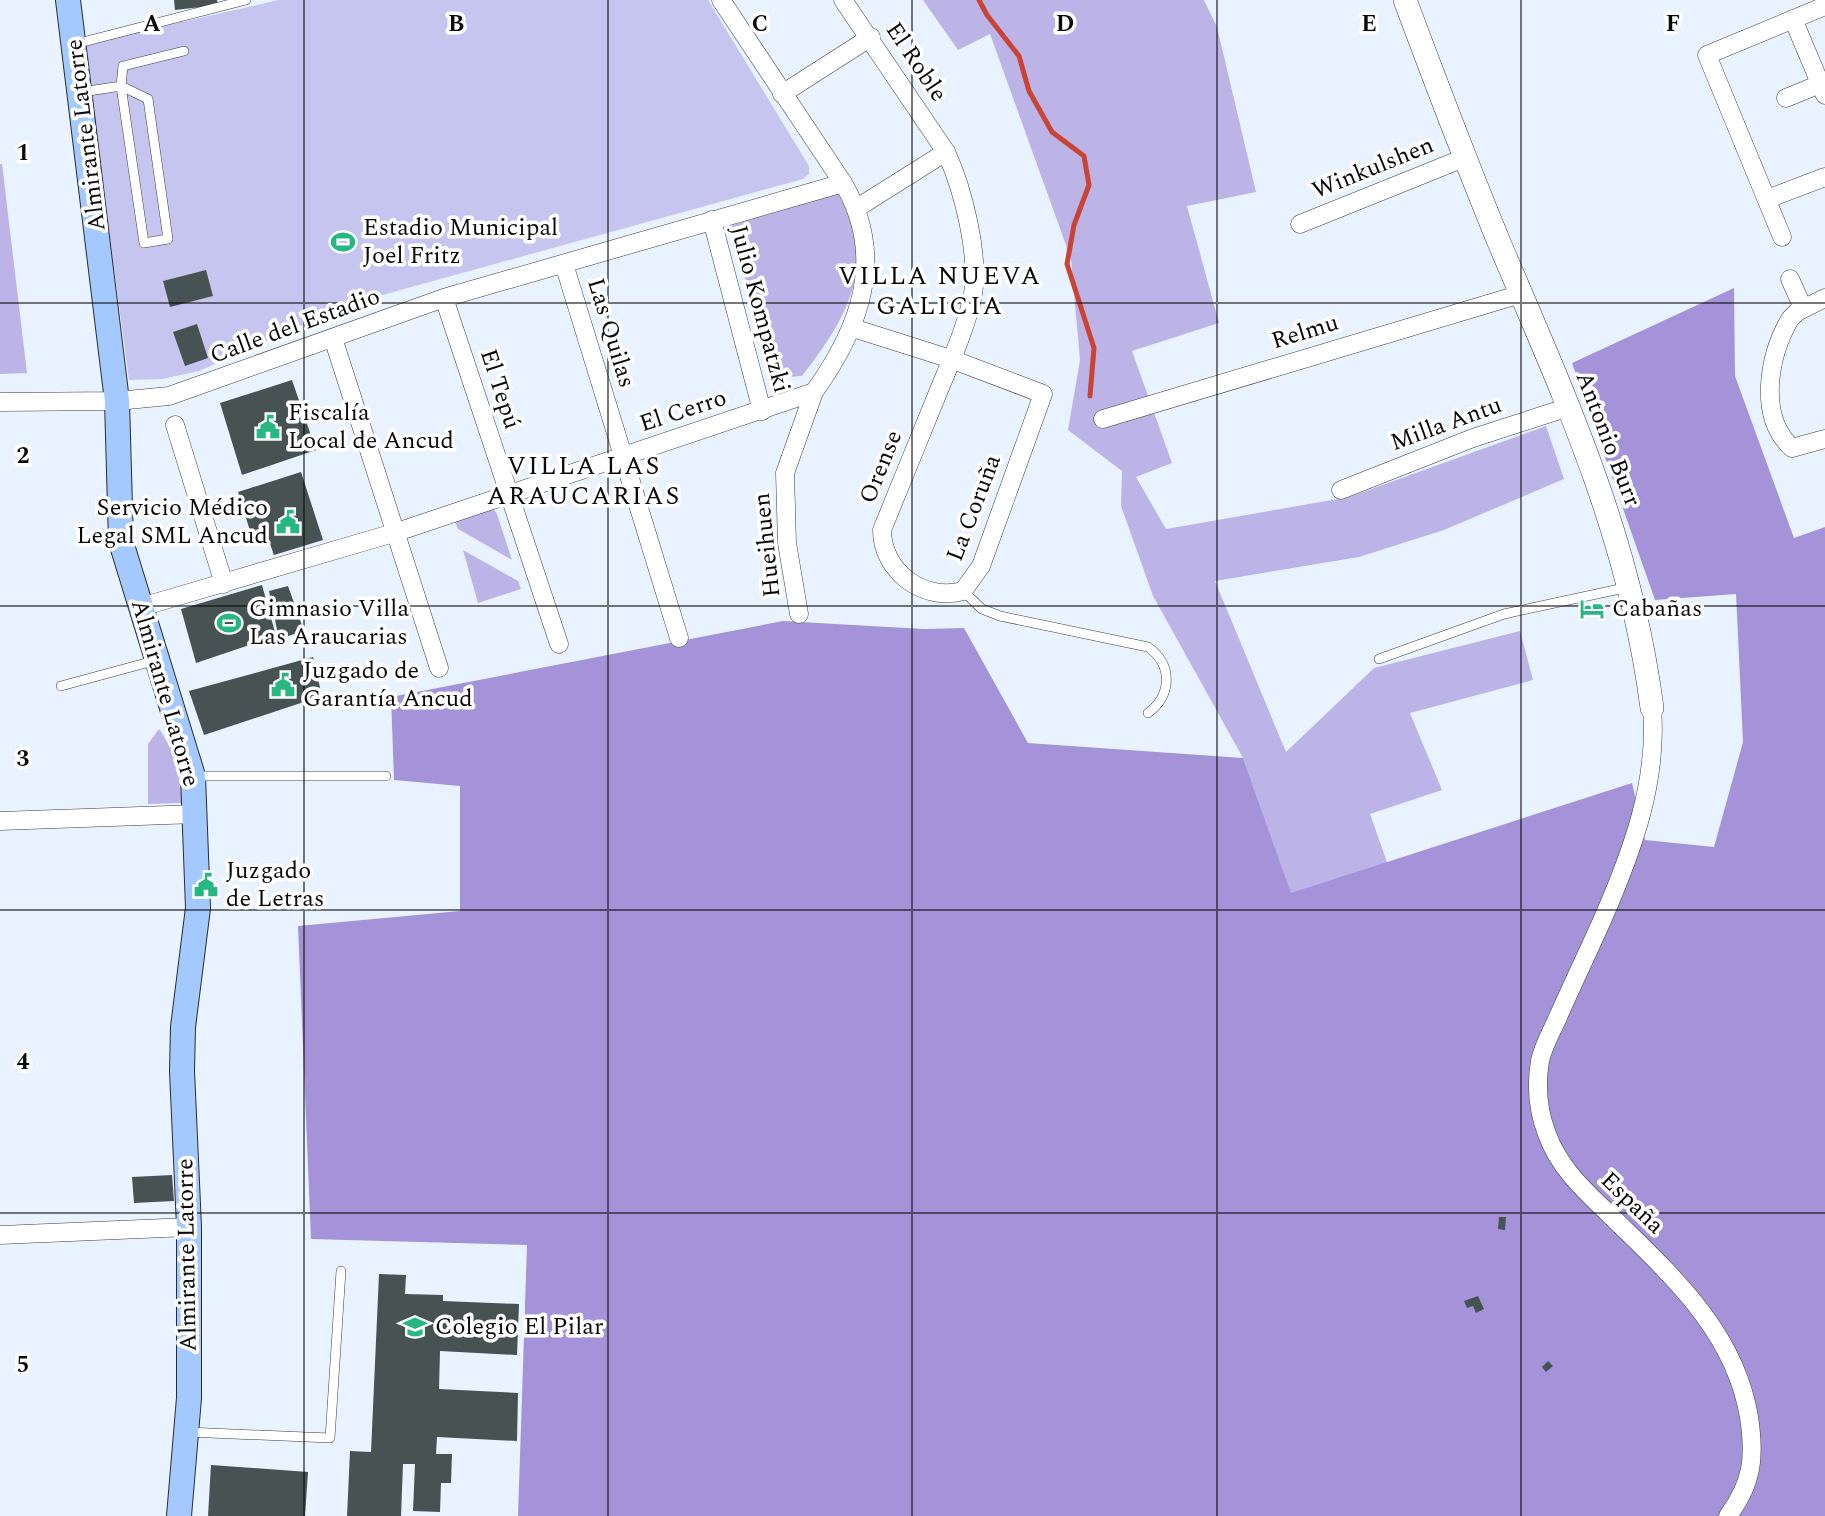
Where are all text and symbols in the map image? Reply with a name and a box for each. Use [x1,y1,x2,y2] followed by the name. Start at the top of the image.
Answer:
[143,7,161,42] text: A
[448,7,464,42] text: B
[752,7,768,42] text: C
[1056,7,1074,42] text: D
[1361,7,1377,42] text: E
[1666,7,1680,42] text: F
[876,15,956,109] street label: El Roble
[56,37,116,233] street label: Almirante Latorre
[1307,127,1439,209] street label: Winkulshen
[17,136,29,171] text: 1
[363,210,558,274] place label: Estadio Municipal Joel Fritz
[720,221,800,397] street label: Julio Kompatzki
[329,228,357,256] sports icon: Estadio Municipal Joel Fritz
[838,256,1042,326] district label: VILLA NUEVA GALICIA
[577,274,645,392] street label: Las Quilas
[205,279,385,373] street label: Calle del Estadio
[1267,305,1343,359] street label: Relmu
[470,344,530,434] street label: El Tepú
[1566,366,1650,512] street label: Antonio Burr
[635,380,731,442] street label: El Cerro
[1385,387,1507,461] street label: Milla Antu
[288,395,454,459] place label: Fiscalía Local de Ancud
[254,413,282,441] public building icon: Fiscalía Local de Ancud
[850,425,912,509] street label: Orense
[17,439,30,474] text: 2
[487,446,681,516] district label: VILLA LAS ARAUCARIAS
[937,449,1011,567] street label: La Coruña
[76,490,268,554] place label: Servicio Médico Legal SML Ancud
[744,491,790,599] street label: Hueihuen
[274,508,302,536] public building icon: Servicio Médico Legal SML Ancud
[249,591,409,655] place label: Gimnasio Villa Las Araucarias
[1612,591,1702,627] place label: Cabañas
[121,595,209,791] street label: Almirante Latorre
[1578,595,1606,623] hotel icon: Cabañas
[215,609,243,637] sports icon: Gimnasio Villa Las Araucarias
[303,653,473,717] place label: Juzgado de Garantía Ancud
[269,671,297,699] public building icon: Juzgado de Garantía Ancud
[17,742,30,777] text: 3
[226,853,324,917] place label: Juzgado de Letras
[192,871,220,899] public building icon: Juzgado de Letras
[17,1045,30,1080] text: 4
[167,1158,207,1352] street label: Almirante Latorre
[1592,1163,1672,1243] street label: España
[435,1309,603,1345] place label: Colegio El Pilar
[401,1313,429,1341] school or university icon: Colegio El Pilar
[17,1348,29,1383] text: 5

